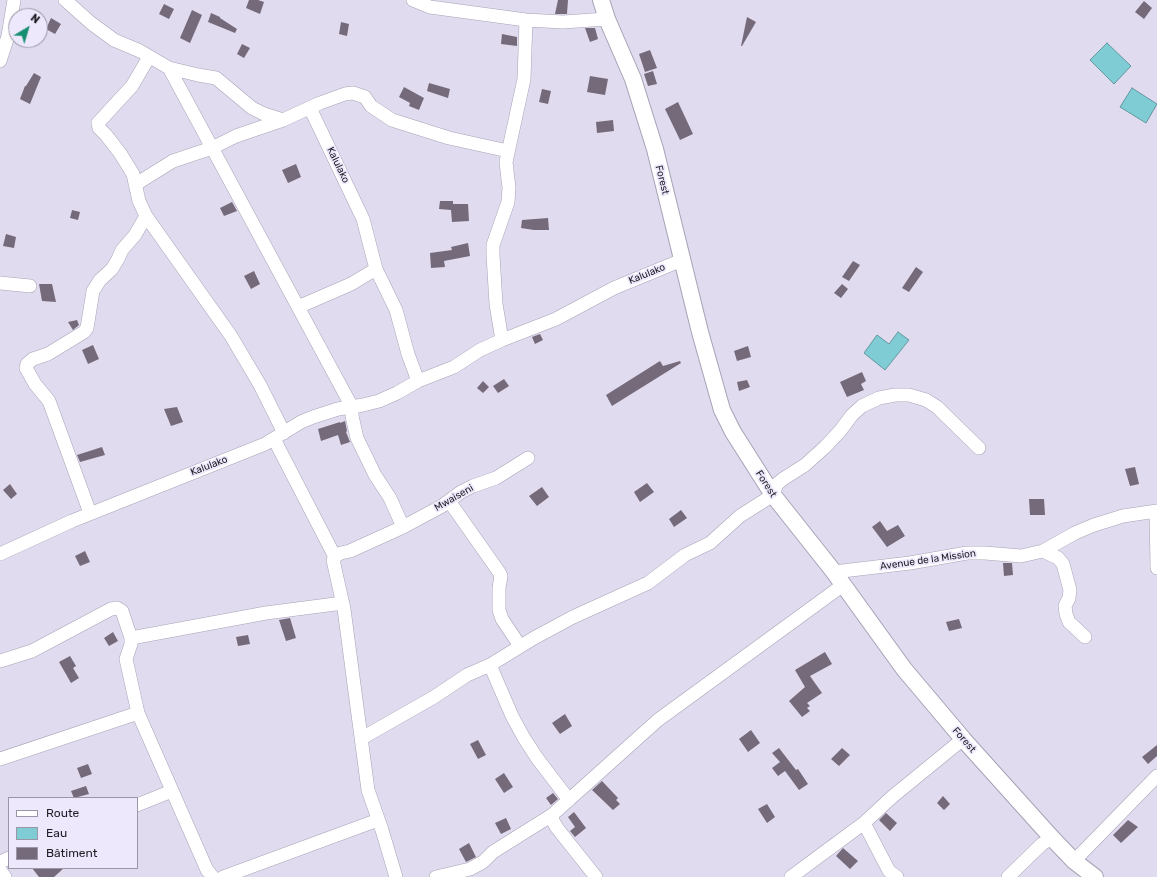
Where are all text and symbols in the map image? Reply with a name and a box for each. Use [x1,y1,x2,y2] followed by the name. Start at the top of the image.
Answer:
[8,8,48,48] north arrow
[28,11,42,26] text: N
[324,145,352,185] street label: Kalulako
[653,164,671,196] street label: Forest
[627,261,667,287] street label: Kalulako
[189,453,229,479] street label: Kalulako
[753,468,779,500] street label: Forest
[432,482,476,514] street label: Mwaiseni
[879,547,977,573] street label: Avenue de la Mission
[950,725,978,755] street label: Forest
[8,797,138,869] legend
[46,806,79,820] text: Route
[46,826,67,840] text: Eau
[46,846,97,860] text: Bâtiment

